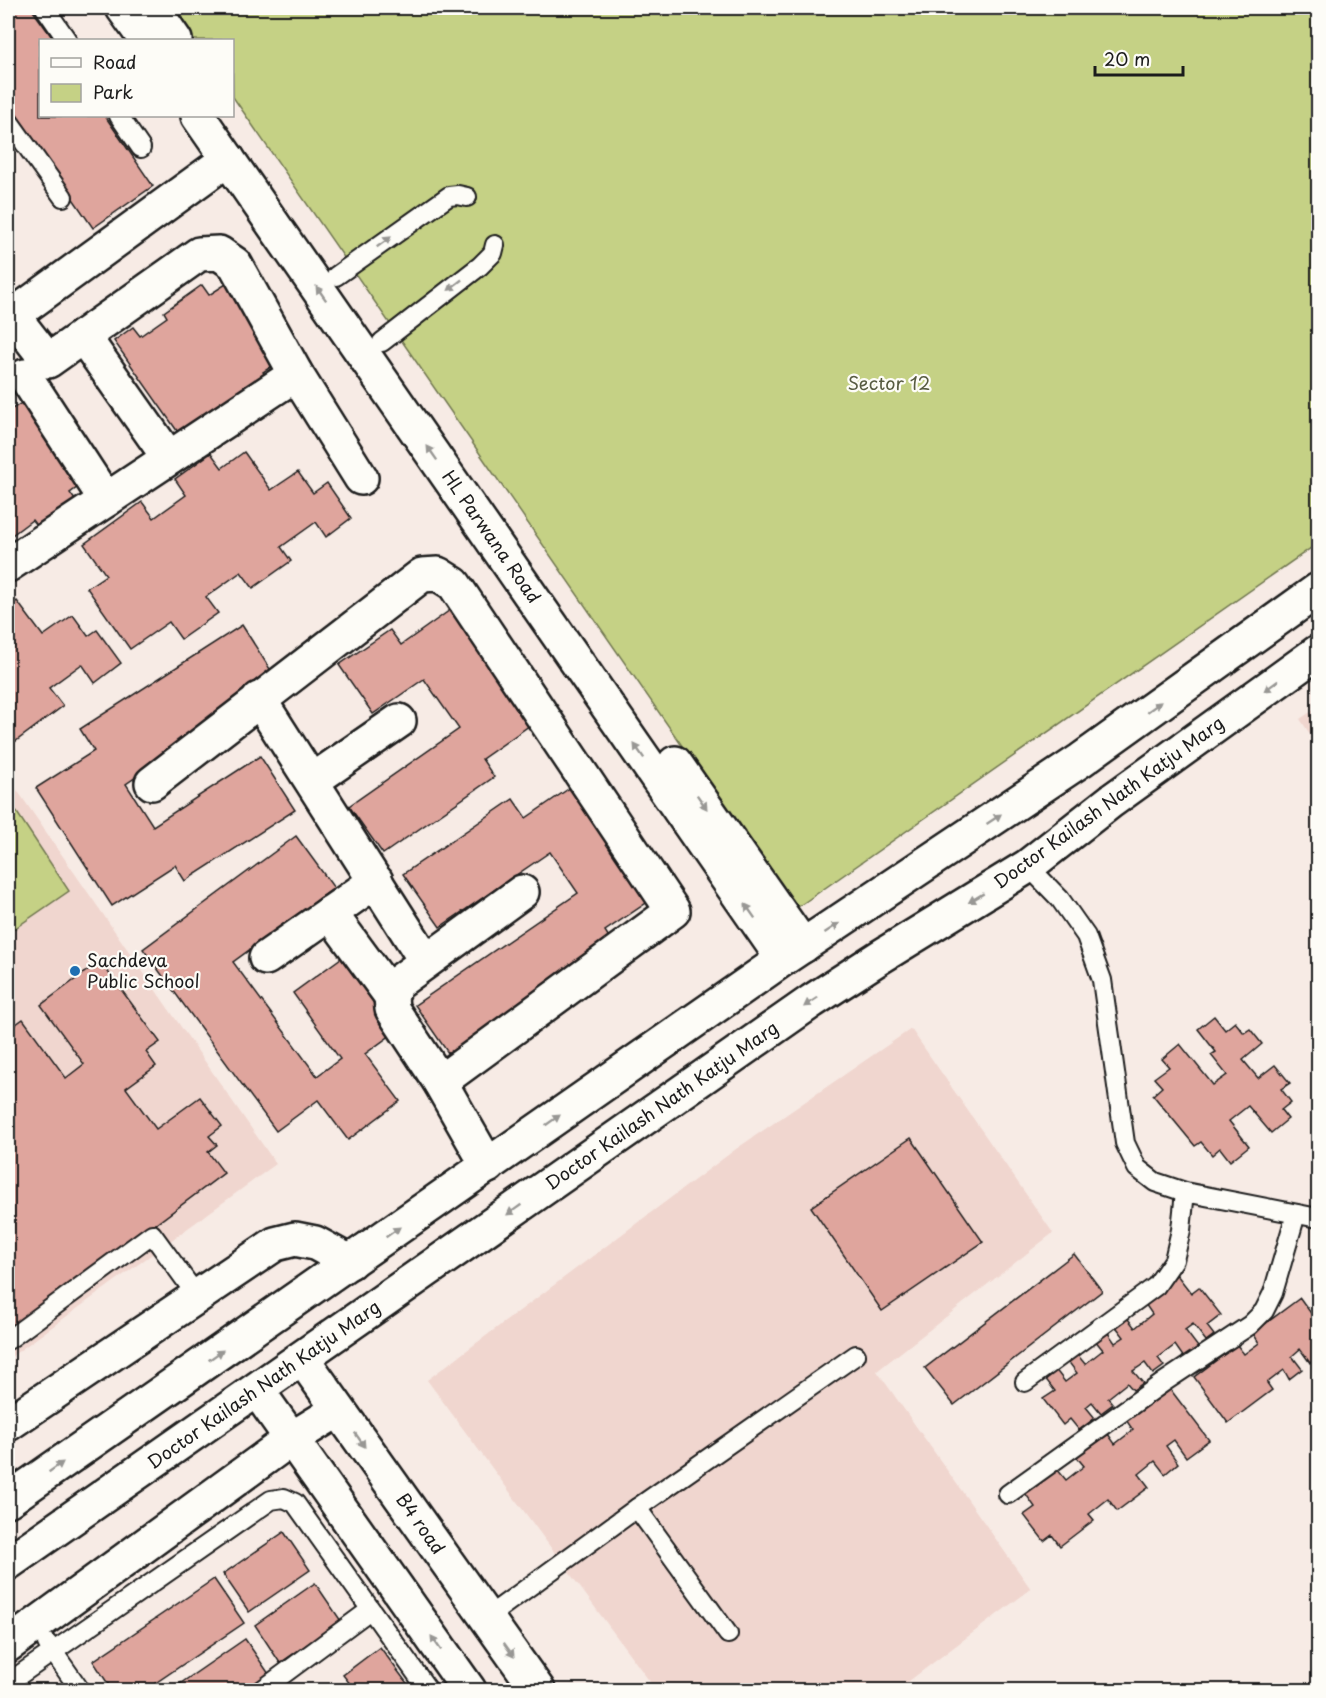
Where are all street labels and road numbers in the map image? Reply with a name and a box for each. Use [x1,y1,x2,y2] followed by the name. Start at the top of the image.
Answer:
[436,464,548,608] street label: HL Parwana Road
[987,709,1229,895] street label: Doctor Kailash Nath Katju Marg
[539,1014,783,1196] street label: Doctor Kailash Nath Katju Marg
[141,1293,385,1475] street label: Doctor Kailash Nath Katju Marg
[390,1487,452,1559] street label: B4 road

